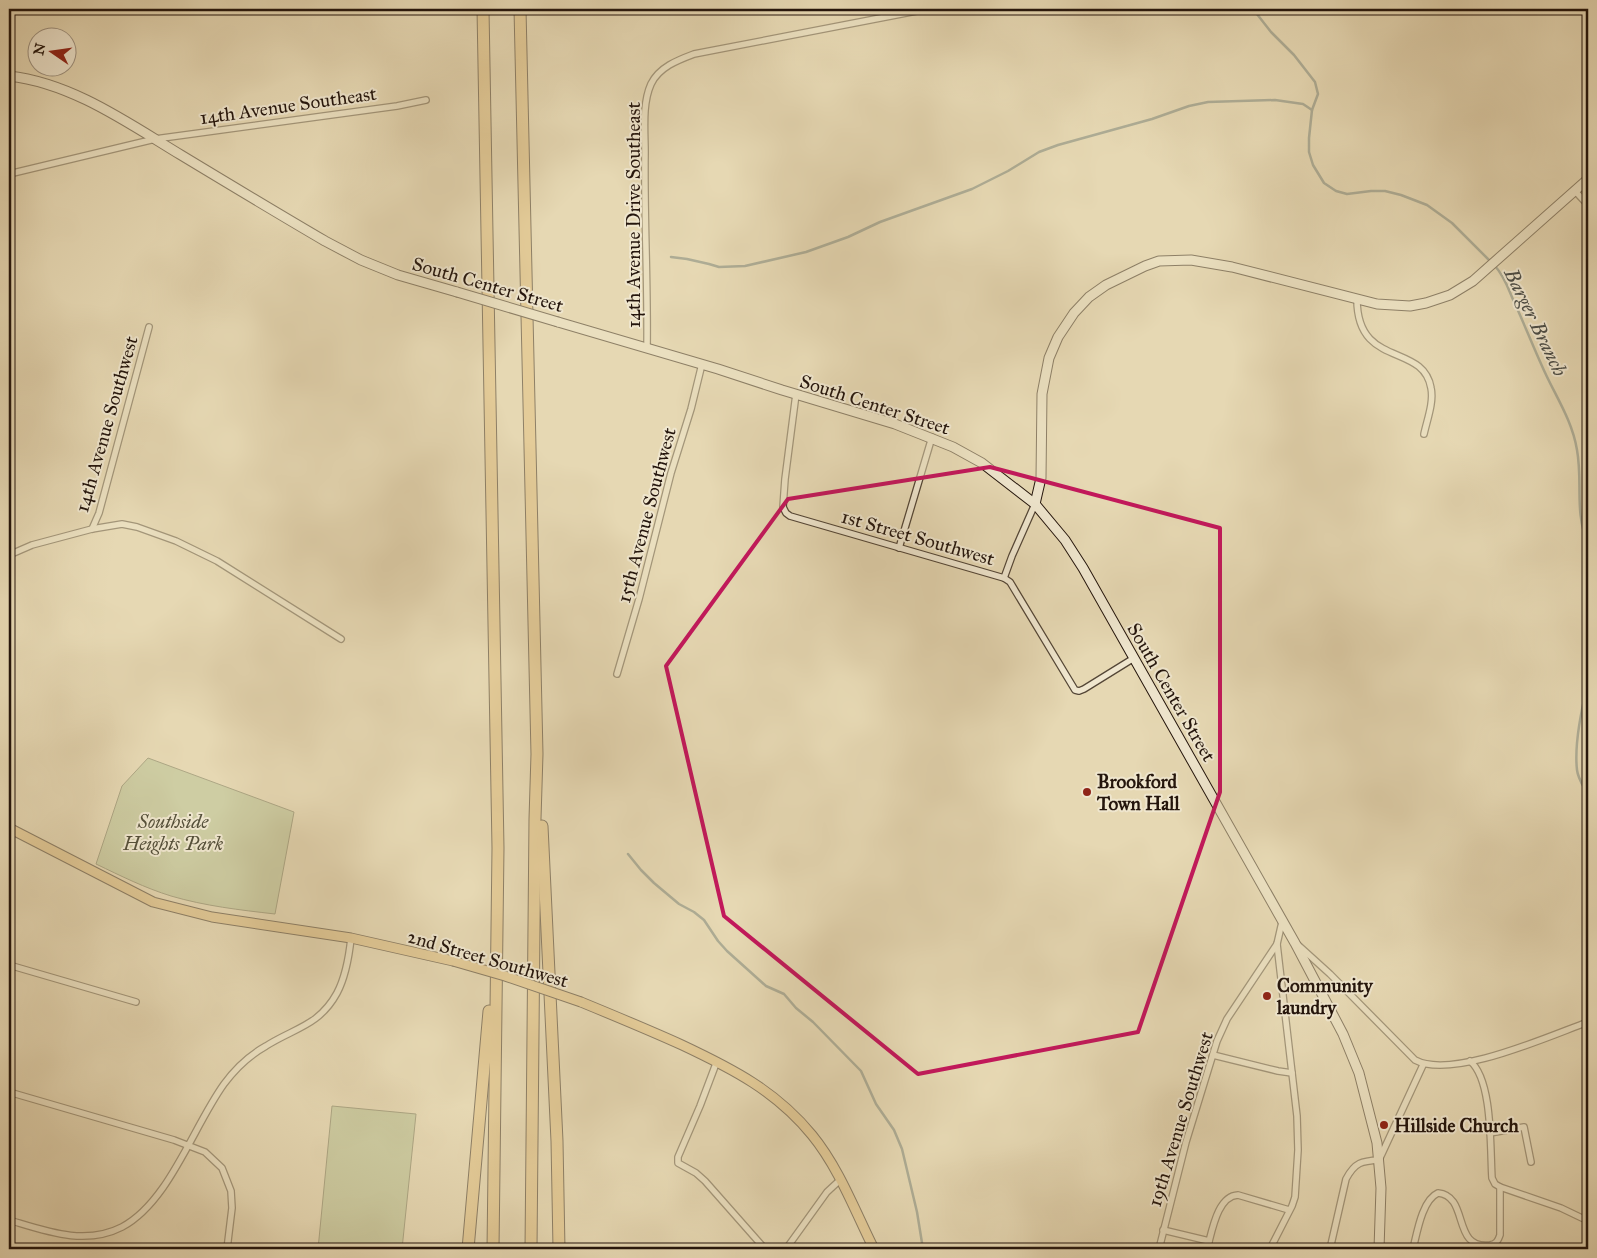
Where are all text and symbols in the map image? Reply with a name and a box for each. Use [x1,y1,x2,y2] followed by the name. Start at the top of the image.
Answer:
[28,28,78,78] north arrow
[30,41,49,57] text: N
[198,82,378,129] street label: 14th Avenue Southeast
[622,102,645,328] street label: 14th Avenue Drive Southeast
[410,252,566,317] street label: South Center Street
[1499,263,1573,380] water label: Barger Branch
[70,333,143,515] street label: 14th Avenue Southwest
[797,369,953,440] street label: South Center Street
[612,425,681,605] street label: 15th Avenue Southwest
[839,505,997,570] street label: 1st Street Southwest
[1123,619,1221,766] street label: South Center Street
[1096,770,1180,815] place label: Brookford Town Hall
[1081,786,1093,798] marker: Brookford Town Hall
[122,810,224,855] park label: Southside Heights Park
[405,925,571,993] street label: 2nd Street Southwest
[1276,974,1374,1020] place label: Community laundry
[1261,990,1273,1002] marker: Community laundry
[1143,1029,1218,1209] street label: 19th Avenue Southwest
[1394,1114,1519,1137] place label: Hillside Church
[1378,1119,1390,1131] marker: Hillside Church

